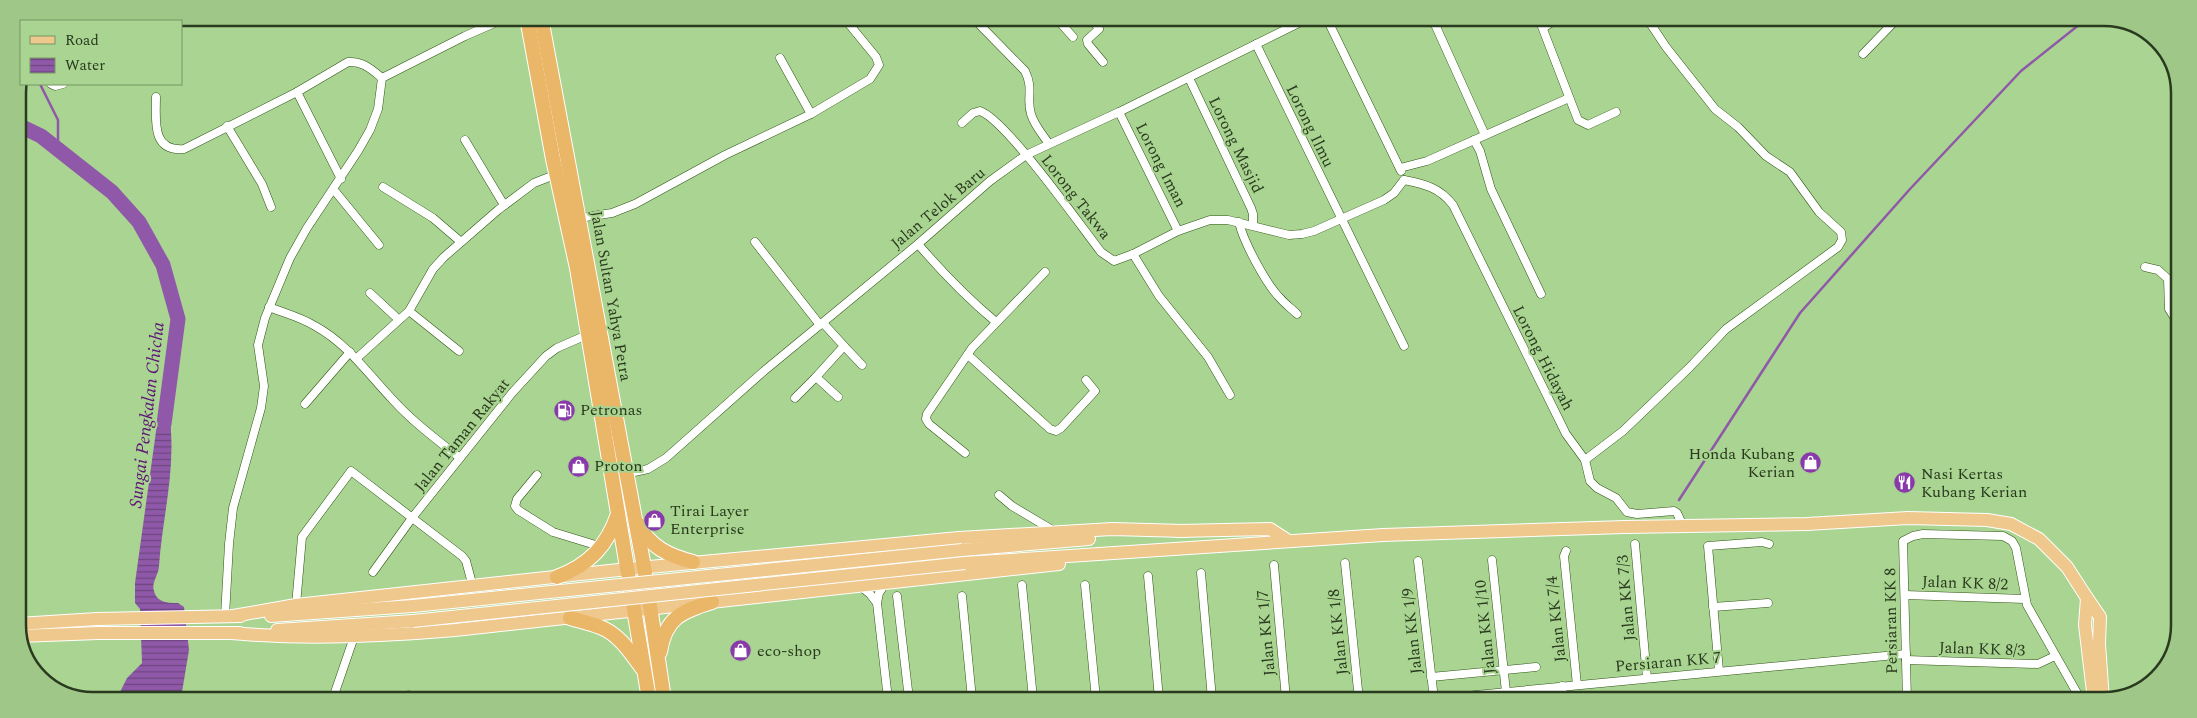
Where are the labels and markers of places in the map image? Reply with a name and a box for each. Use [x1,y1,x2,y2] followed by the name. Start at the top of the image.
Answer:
[552,398,576,422] fuel station icon: Petronas
[580,398,642,422] place label: Petronas
[1688,442,1795,484] place label: Honda Kubang Kerian
[1799,451,1823,475] shop icon: Honda Kubang Kerian
[566,454,590,478] shop icon: Proton
[594,454,643,478] place label: Proton
[1921,462,2027,504] place label: Nasi Kertas Kubang Kerian
[1893,471,1917,495] restaurant icon: Nasi Kertas Kubang Kerian
[670,499,749,541] place label: Tirai Layer Enterprise
[642,508,666,532] shop icon: Tirai Layer Enterprise
[729,639,753,663] shop icon: eco-shop
[757,639,821,663] place label: eco-shop

